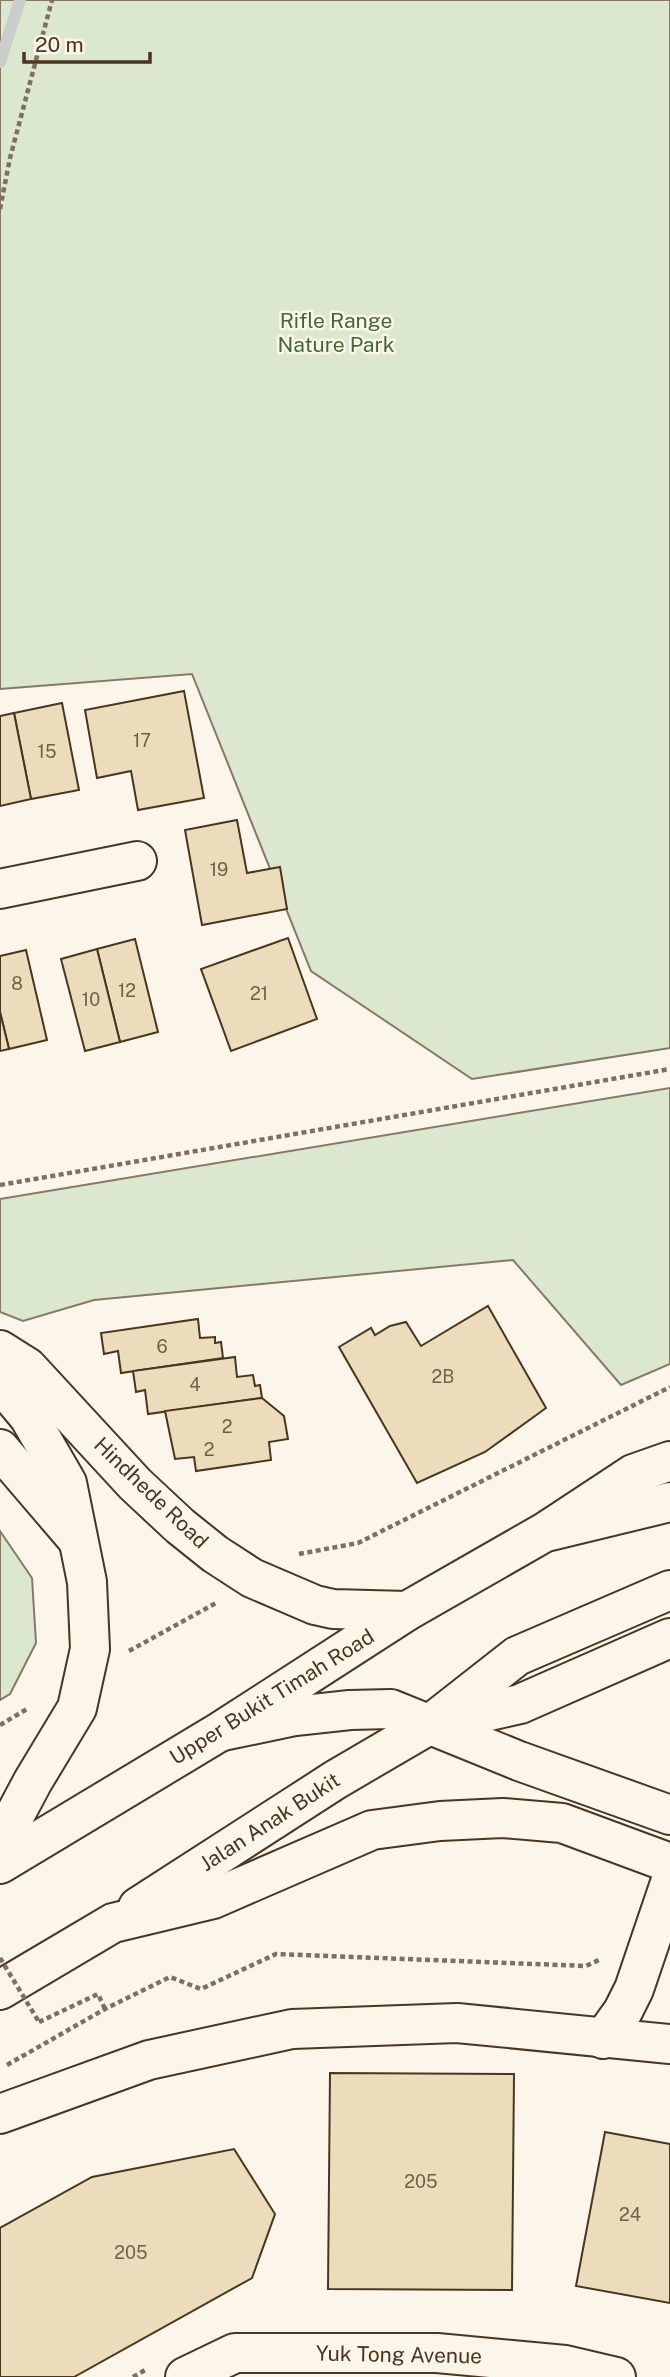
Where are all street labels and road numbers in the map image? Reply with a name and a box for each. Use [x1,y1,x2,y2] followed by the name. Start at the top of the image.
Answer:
[89,1432,214,1553] street label: Hindhede Road
[165,1623,378,1770] street label: Upper Bukit Timah Road
[195,1767,344,1876] street label: Jalan Anak Bukit
[316,2341,482,2368] street label: Yuk Tong Avenue

